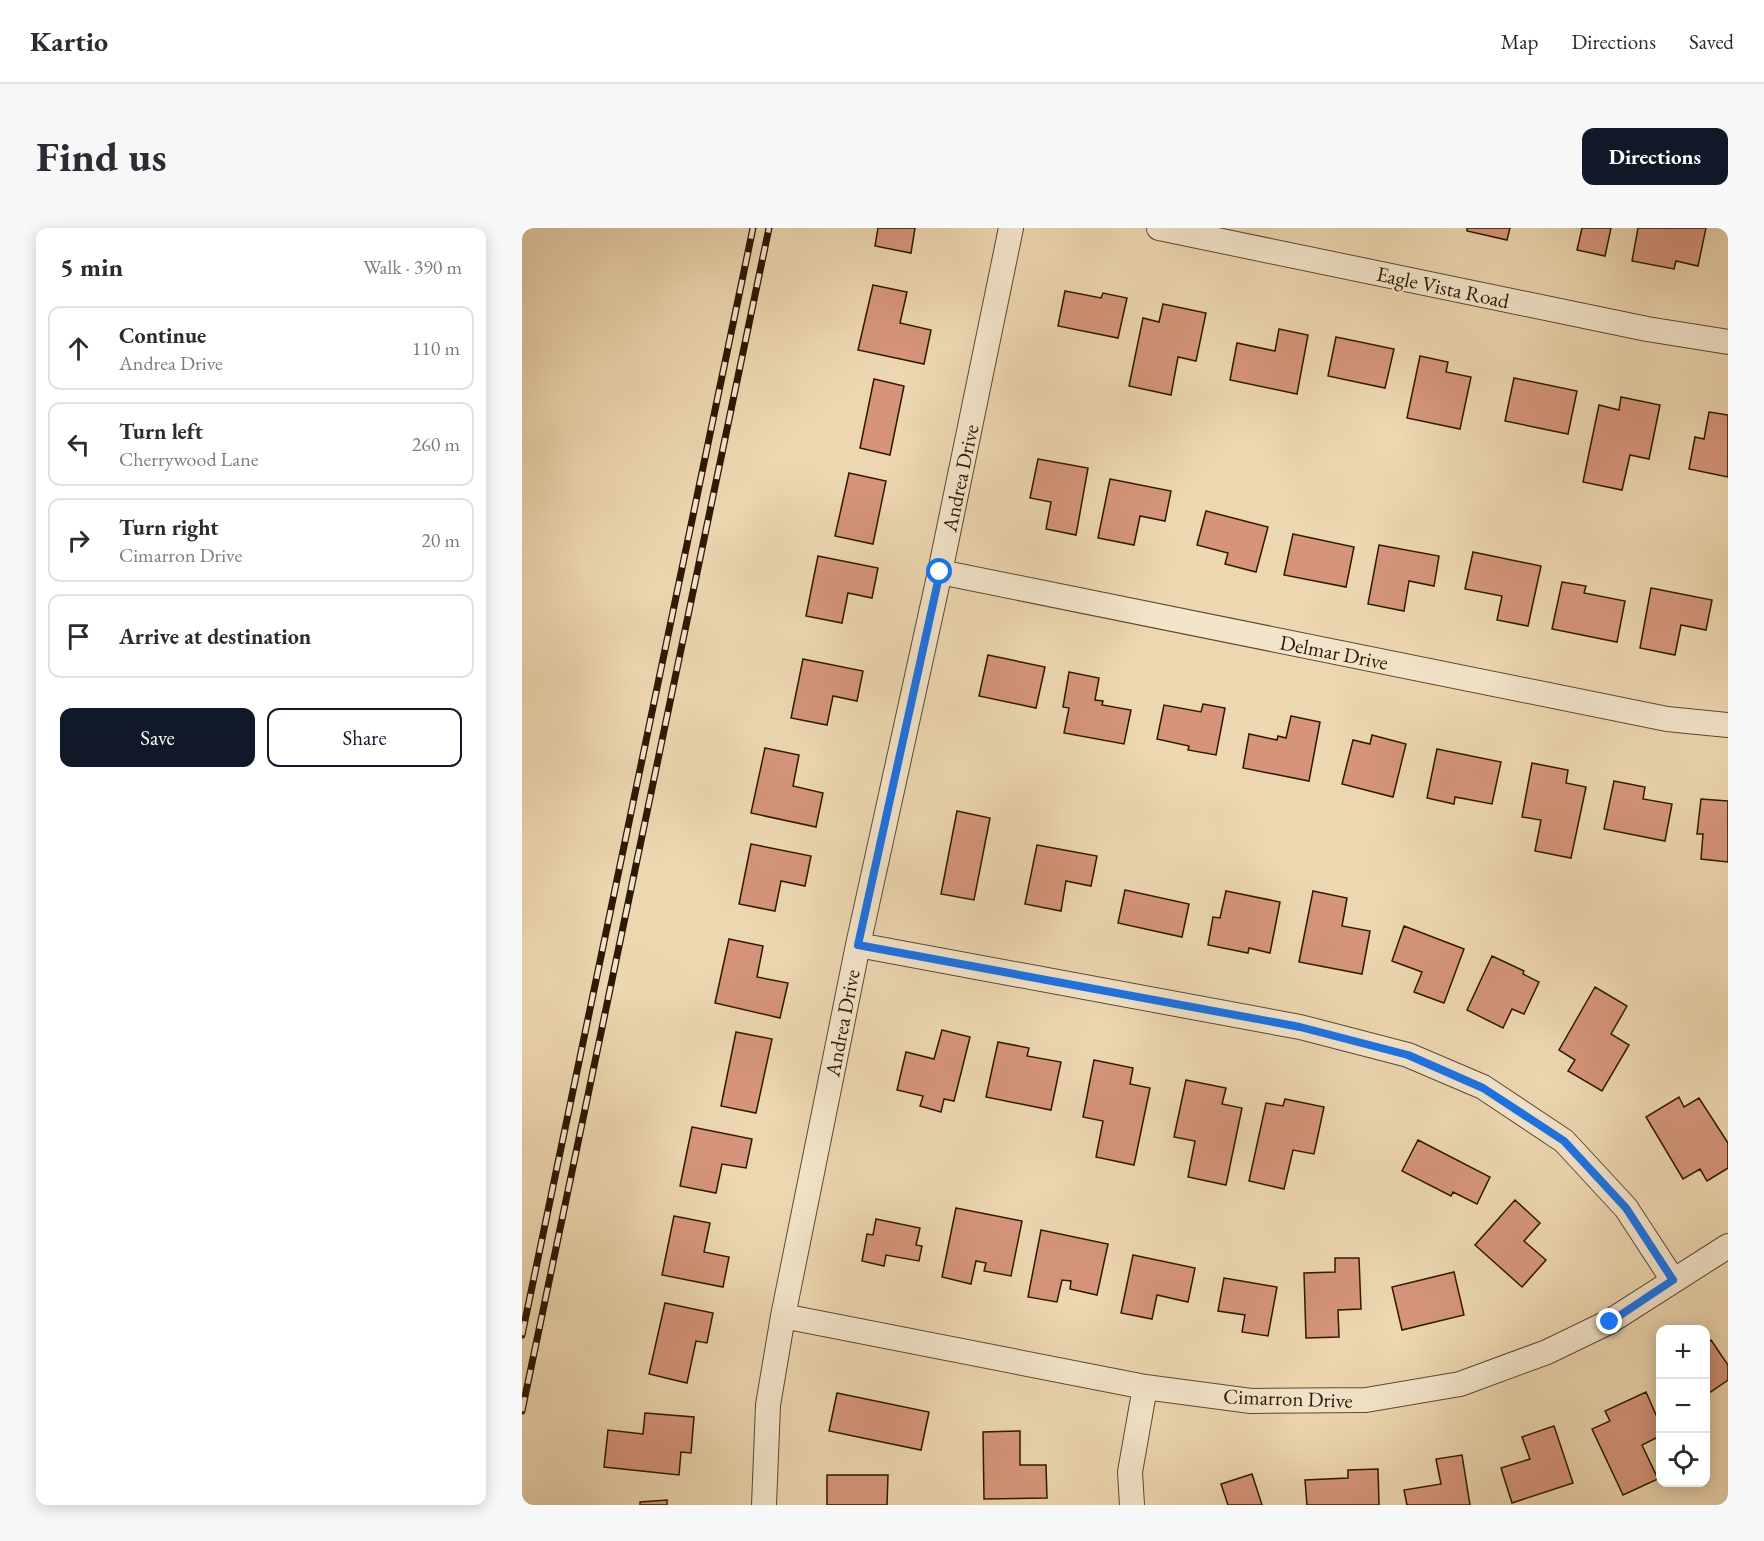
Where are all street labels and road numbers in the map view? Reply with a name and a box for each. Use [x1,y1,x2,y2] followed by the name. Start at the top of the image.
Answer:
[1374,260,1512,314] street label: Eagle Vista Road
[935,422,985,535] street label: Andrea Drive
[1278,628,1390,676] street label: Delmar Drive
[818,967,866,1080] street label: Andrea Drive
[1223,1382,1353,1414] street label: Cimarron Drive

